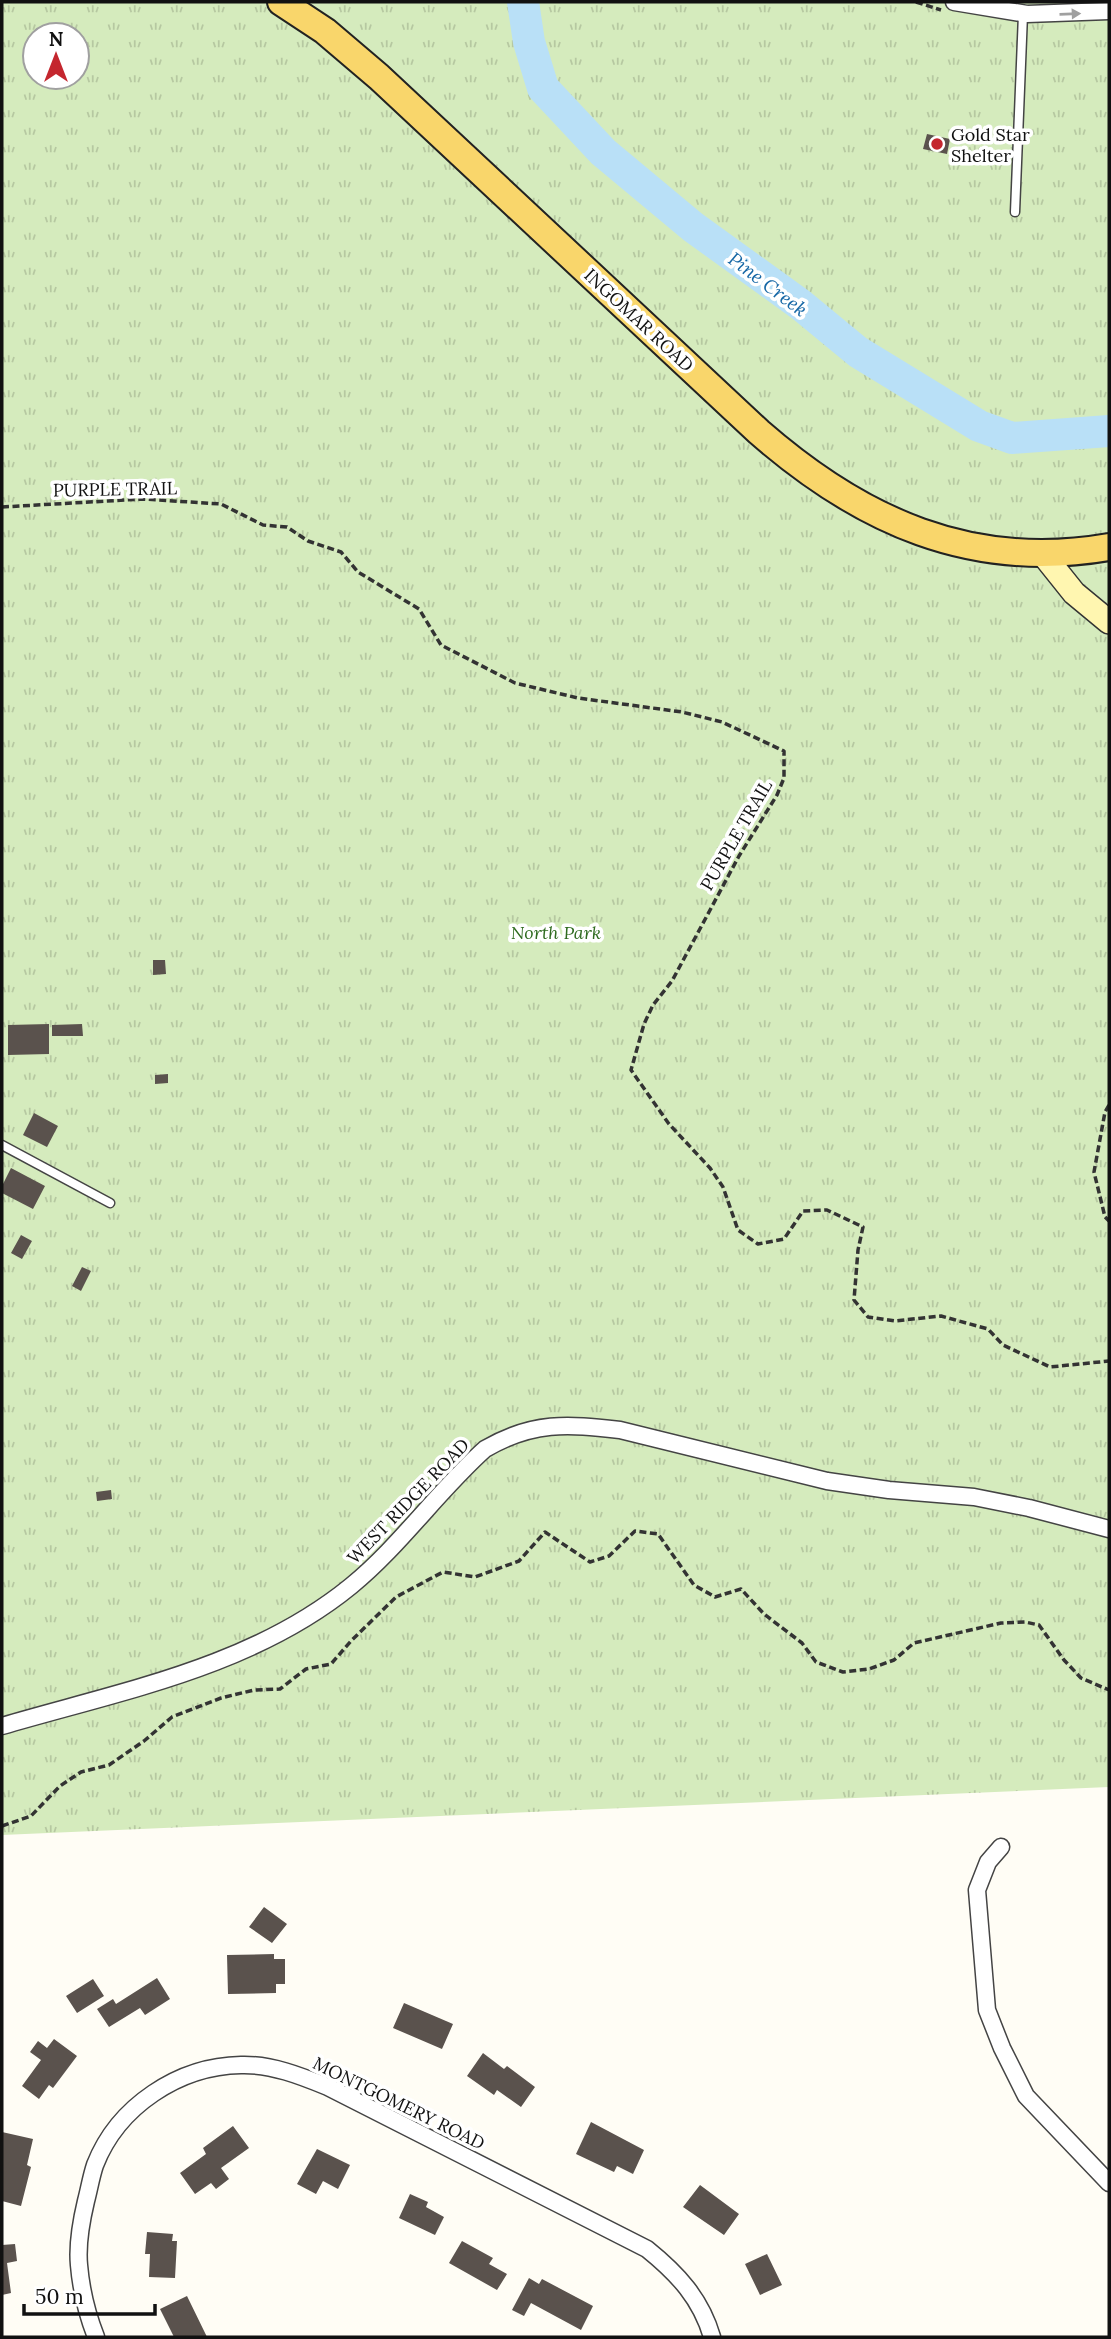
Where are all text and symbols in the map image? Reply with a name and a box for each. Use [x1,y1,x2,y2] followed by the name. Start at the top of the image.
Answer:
[1060,9,1082,20] one-way arrow
[21,21,91,91] north arrow
[49,27,64,51] text: N
[951,123,1030,167] place label: Gold Star Shelter
[929,136,945,152] marker: Gold Star Shelter
[724,247,812,322] water label: Pine Creek
[580,263,698,377] street label: INGOMAR ROAD
[53,476,178,502] street label: PURPLE TRAIL
[695,775,777,895] street label: PURPLE TRAIL
[511,921,601,944] park label: North Park
[342,1433,474,1569] street label: WEST RIDGE ROAD
[309,2051,489,2155] street label: MONTGOMERY ROAD
[24,2272,156,2316] scale bar
[35,2283,84,2310] text: 50 m

